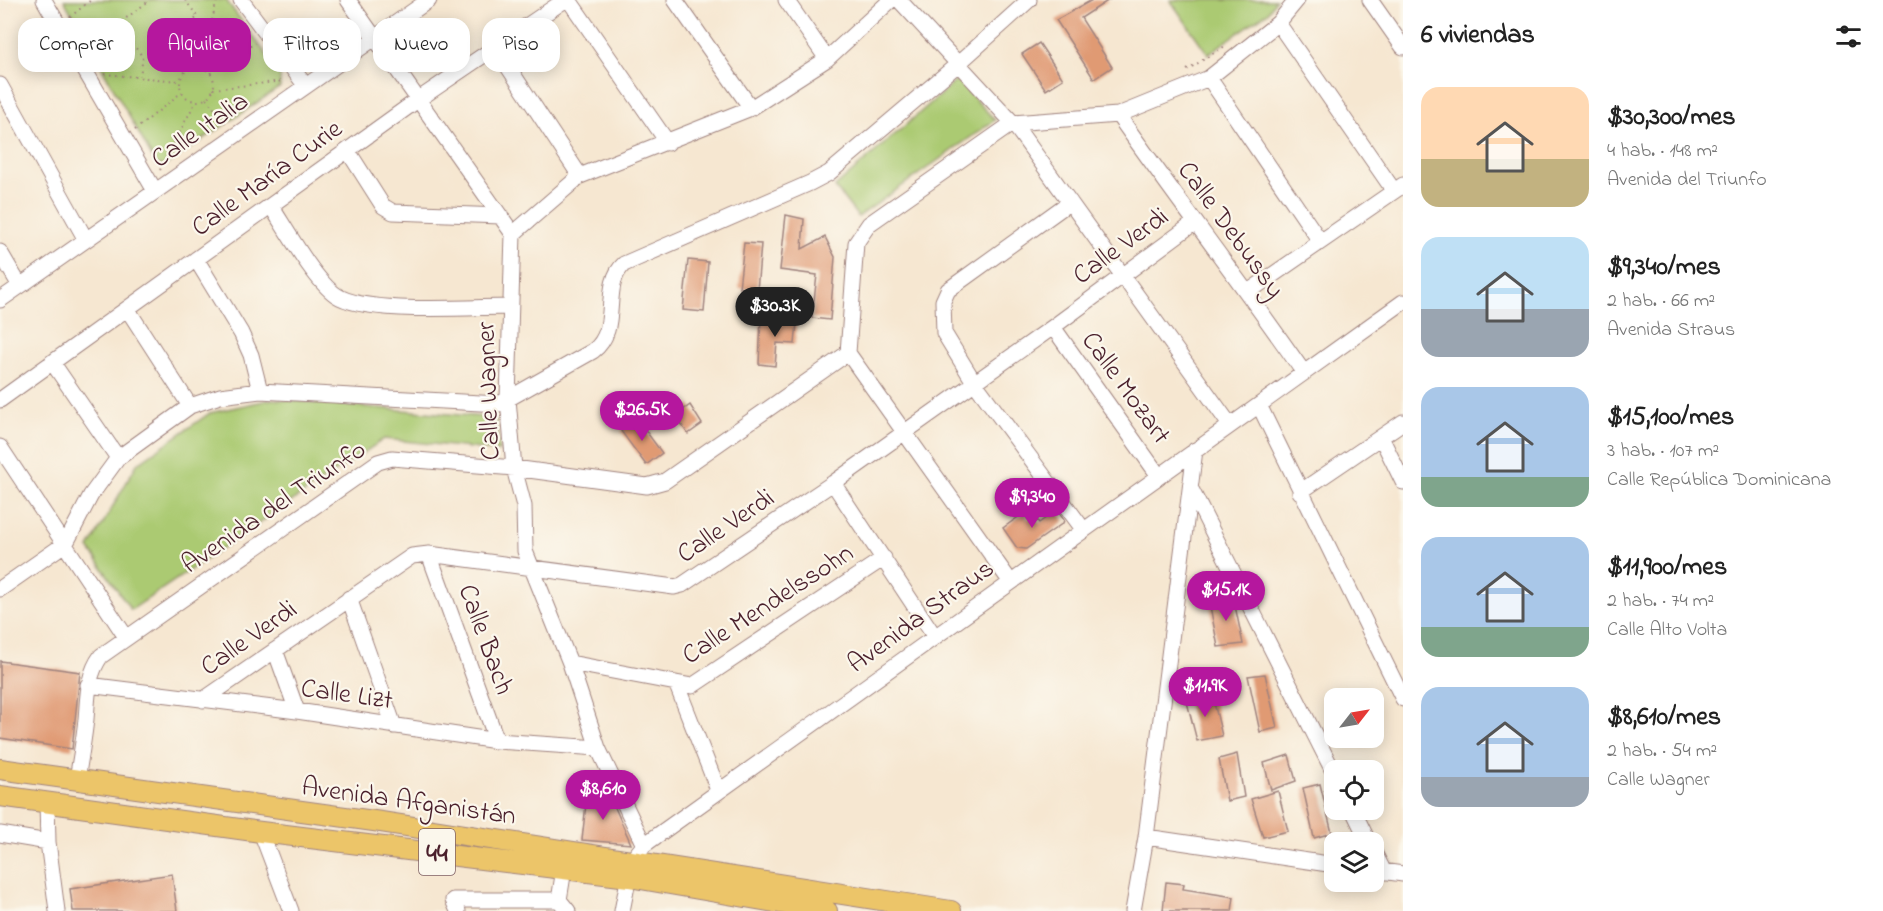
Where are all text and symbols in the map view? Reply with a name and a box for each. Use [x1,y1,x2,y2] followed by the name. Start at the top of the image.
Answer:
[1421,17,1535,55] text: 6 viviendas
[18,18,135,72] chip: Comprar
[147,18,251,72] chip: Alquilar
[263,18,361,72] chip: Filtros
[373,18,470,72] chip: Nuevo
[482,18,560,72] chip: Piso
[1832,20,1865,53] icon: filters
[144,83,257,179] street label: Calle Italia
[1607,99,1736,137] text: $30,300/mes
[184,110,352,247] street label: Calle María Curie
[1469,111,1541,183] icon: home
[1607,137,1718,166] text: 4 hab. · 148 m²
[1167,154,1293,307] street label: Calle Debussy
[1607,166,1767,195] text: Avenida del Triunfo
[1065,199,1178,295] street label: Calle Verdi
[1607,249,1721,287] text: $9,340/mes
[1469,261,1541,333] icon: home
[726,287,824,338] pin: $30.3K
[1607,287,1715,316] text: 2 hab. · 66 m²
[749,292,801,321] text: $30.3K
[1607,316,1735,345] text: Avenida Straus
[468,320,511,461] street label: Calle Wagner
[1071,324,1179,453] street label: Calle Mozart
[593,391,691,442] pin: $26.5K
[614,396,670,425] text: $26.5K
[1607,399,1734,437] text: $15,100/mes
[1469,411,1541,483] icon: home
[174,432,375,584] street label: Avenida del Triunfo
[1607,437,1719,466] text: 3 hab. · 107 m²
[1607,466,1831,495] text: Calle República Dominicana
[983,478,1081,529] pin: $9,340
[670,480,783,574] street label: Calle Verdi
[1009,483,1055,512] text: $9,340
[675,535,862,675] street label: Calle Mendelssohn
[1607,549,1727,587] text: $11,900/mes
[840,550,1003,684] street label: Avenida Straus
[1469,561,1541,633] icon: home
[1177,571,1275,622] pin: $15.1K
[1201,576,1251,605] text: $15.1K
[447,579,523,701] street label: Calle Bach
[1607,587,1714,616] text: 2 hab. · 74 m²
[193,591,306,687] street label: Calle Verdi
[1607,616,1727,645] text: Calle Alto Volta
[1156,667,1254,718] pin: $11.9K
[298,670,395,721] street label: Calle Lizt
[1183,672,1227,701] text: $11.9K
[1324,688,1384,748] north arrow
[1324,688,1384,892] map controls
[1607,699,1721,737] text: $8,610/mes
[1469,711,1541,783] icon: home
[1607,737,1717,766] text: 2 hab. · 54 m²
[1324,760,1384,820] button: locate
[1607,766,1710,795] text: Calle Wagner
[299,768,518,837] street label: Avenida Afganistán
[554,770,652,821] pin: $8,610
[580,775,626,804] text: $8,610
[419,829,455,875] road number: 44
[1324,832,1384,892] button: layers

